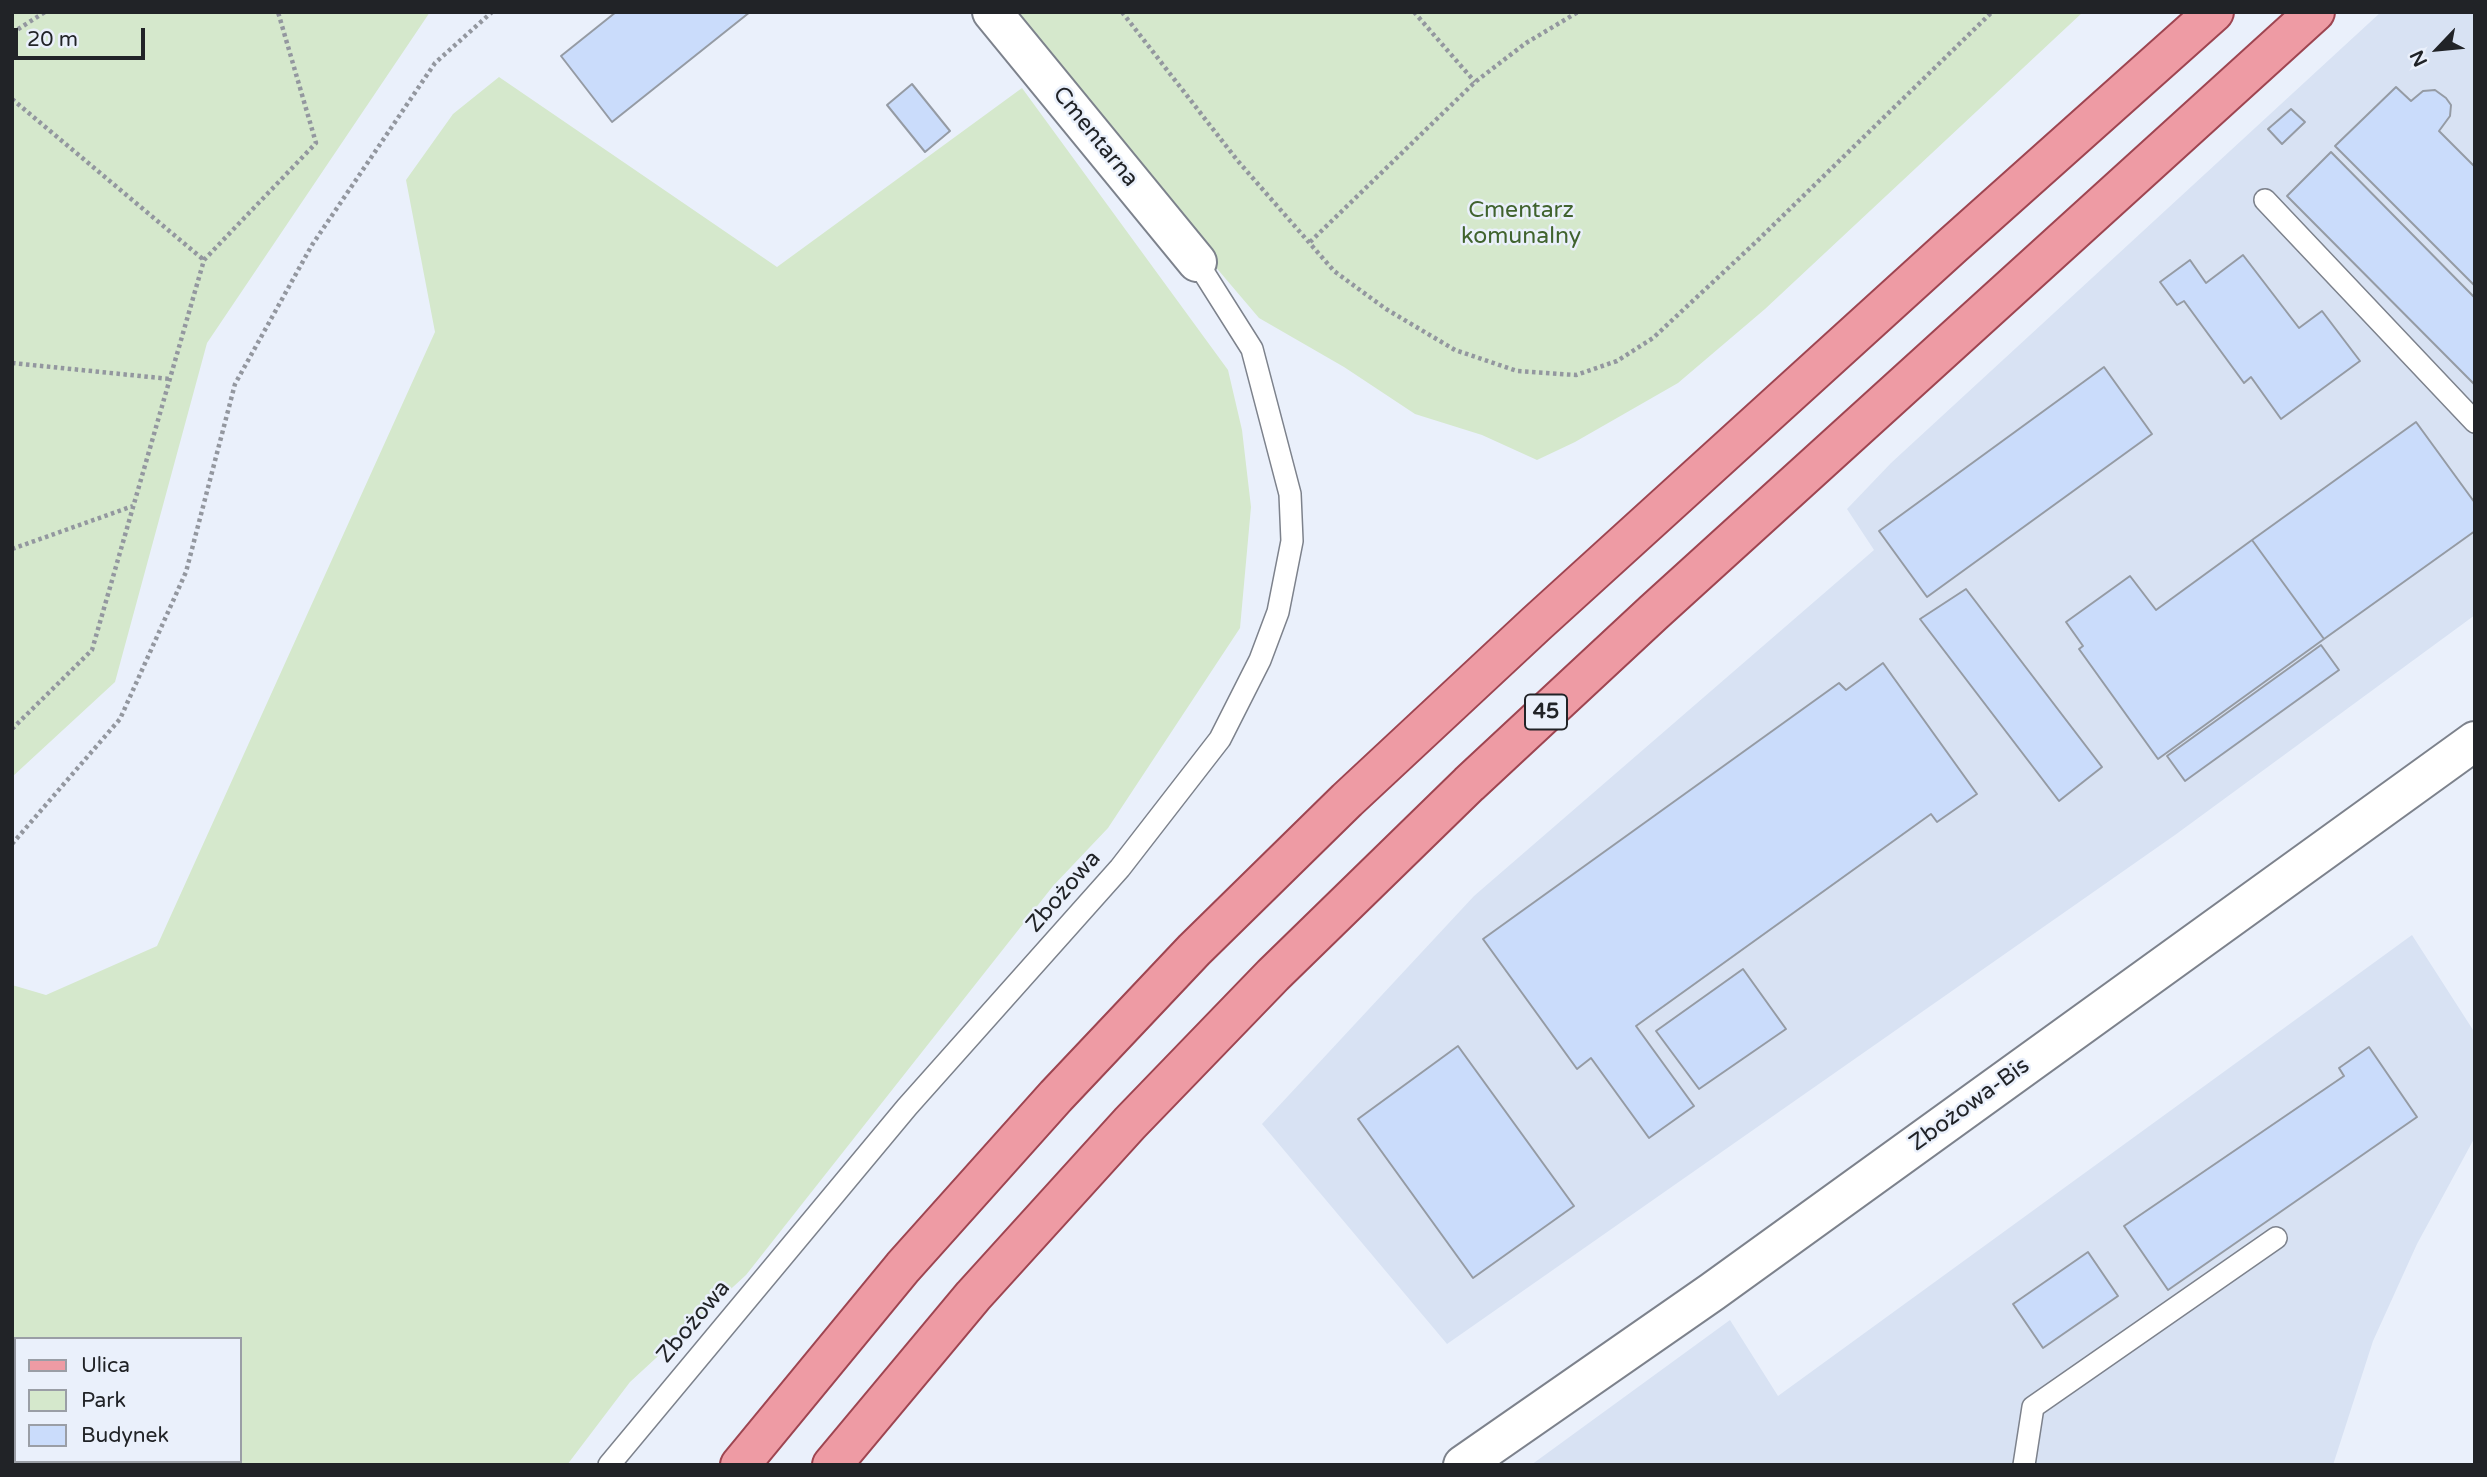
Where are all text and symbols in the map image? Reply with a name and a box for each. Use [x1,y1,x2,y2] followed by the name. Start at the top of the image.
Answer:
[18,14,149,58] scale bar
[2403,14,2473,84] north arrow
[27,27,78,52] text: 20 m
[2406,47,2432,70] text: N
[1046,81,1144,193] street label: Cmentarna
[1461,197,1581,251] park label: Cmentarz komunalny
[1525,694,1567,730] road number: 45
[1021,845,1107,939] street label: Zbożowa
[1905,1052,2035,1158] street label: Zbożowa-Bis
[651,1275,737,1369] street label: Zbożowa
[14,1337,242,1463] legend
[81,1353,130,1378] text: Ulica
[81,1388,126,1413] text: Park
[81,1423,169,1448] text: Budynek

